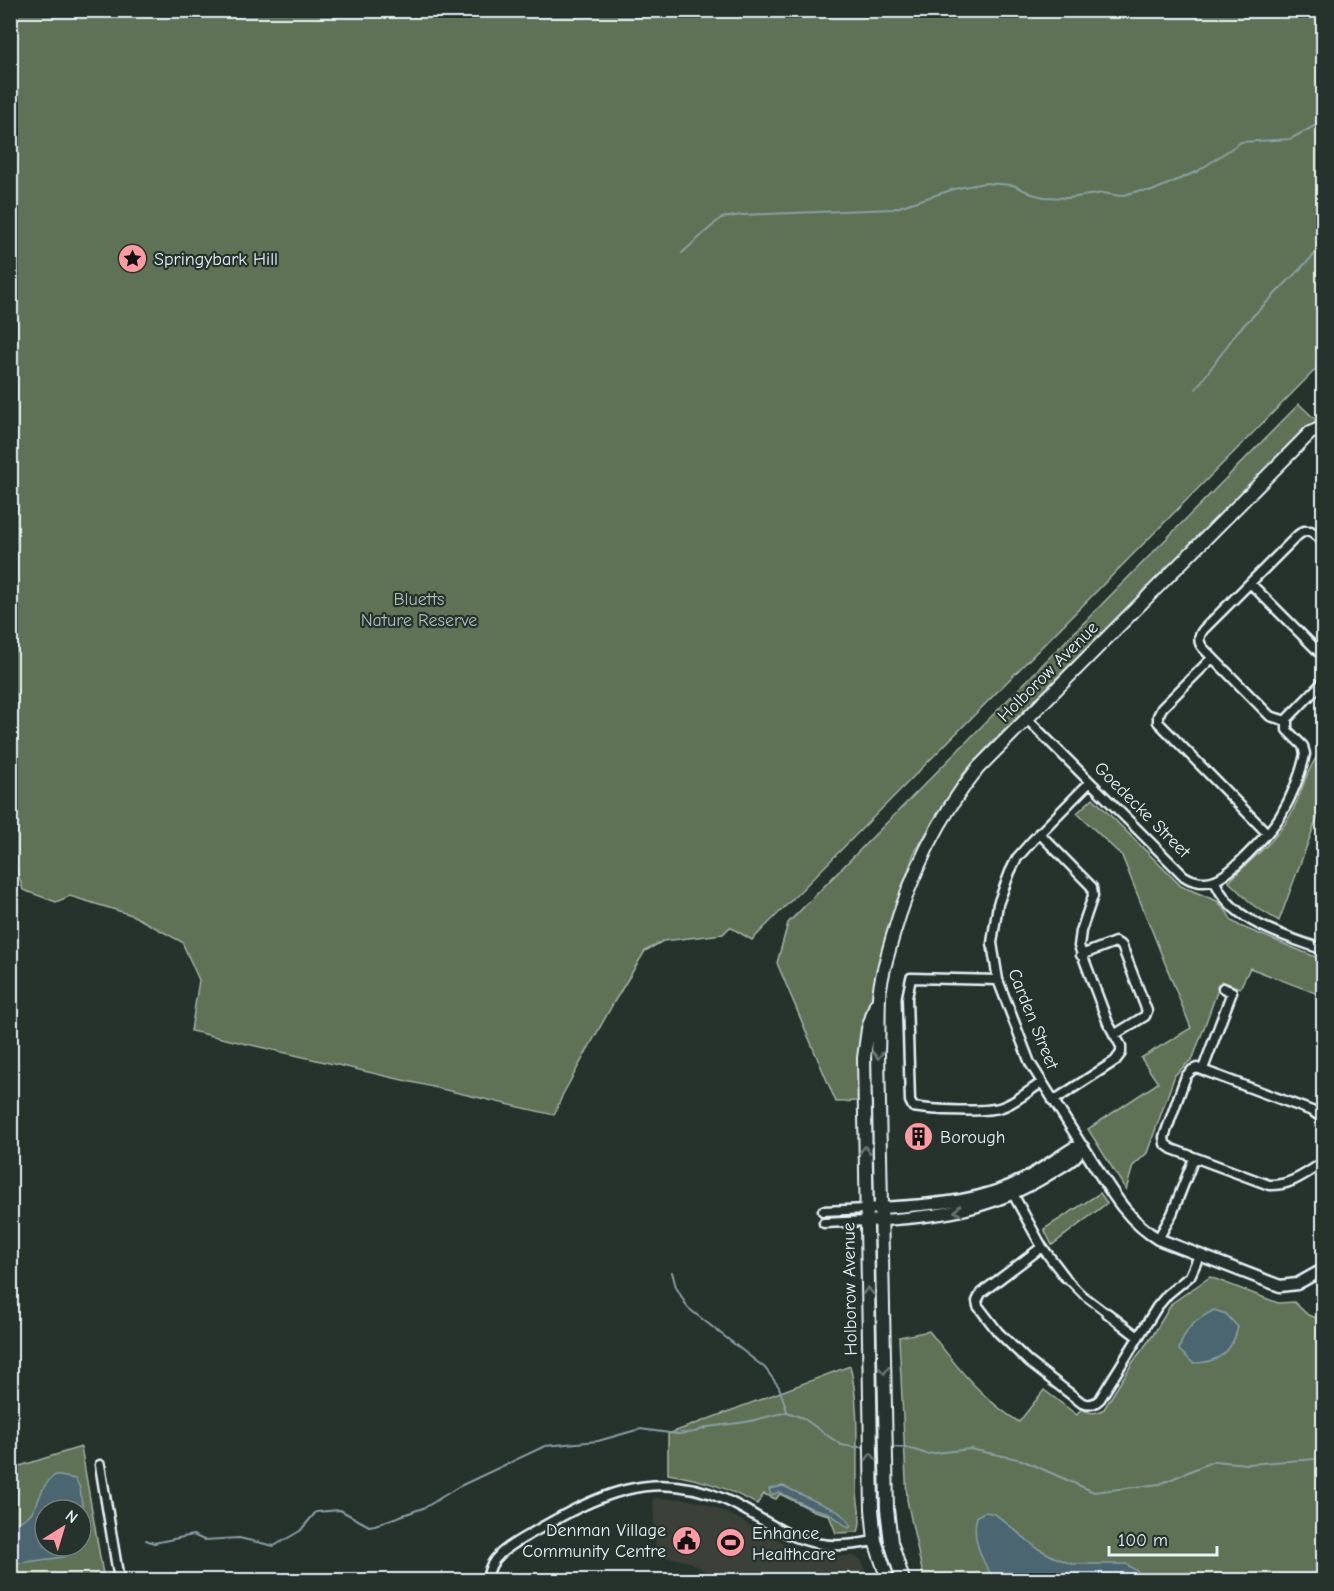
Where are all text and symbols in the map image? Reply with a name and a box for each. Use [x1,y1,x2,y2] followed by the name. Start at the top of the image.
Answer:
[117,243,149,275] place icon: Springybark Hill
[154,249,278,270] place label: Springybark Hill
[361,589,477,631] park label: Bluetts Nature Reserve
[993,617,1103,727] street label: Holborow Avenue
[1090,758,1195,863] street label: Goedecke Street
[1003,966,1063,1073] street label: Carden Street
[872,1050,885,1059] one-way arrow
[903,1121,935,1153] building icon: Borough
[940,1127,1005,1148] place label: Borough
[859,1146,872,1155] one-way arrow
[954,1204,964,1217] one-way arrow
[838,1222,862,1356] street label: Holborow Avenue
[862,1287,874,1296] one-way arrow
[878,1366,891,1375] one-way arrow
[865,1452,877,1461] one-way arrow
[33,1498,93,1558] north arrow
[62,1506,81,1527] text: N
[1109,1519,1217,1557] scale bar
[522,1520,666,1562] place label: Denman Village Community Centre
[752,1523,836,1565] place label: Enhance Healthcare
[671,1524,703,1556] public building icon: Denman Village Community Centre
[715,1527,747,1559] sports icon: Enhance Healthcare
[1118,1530,1168,1551] text: 100 m

